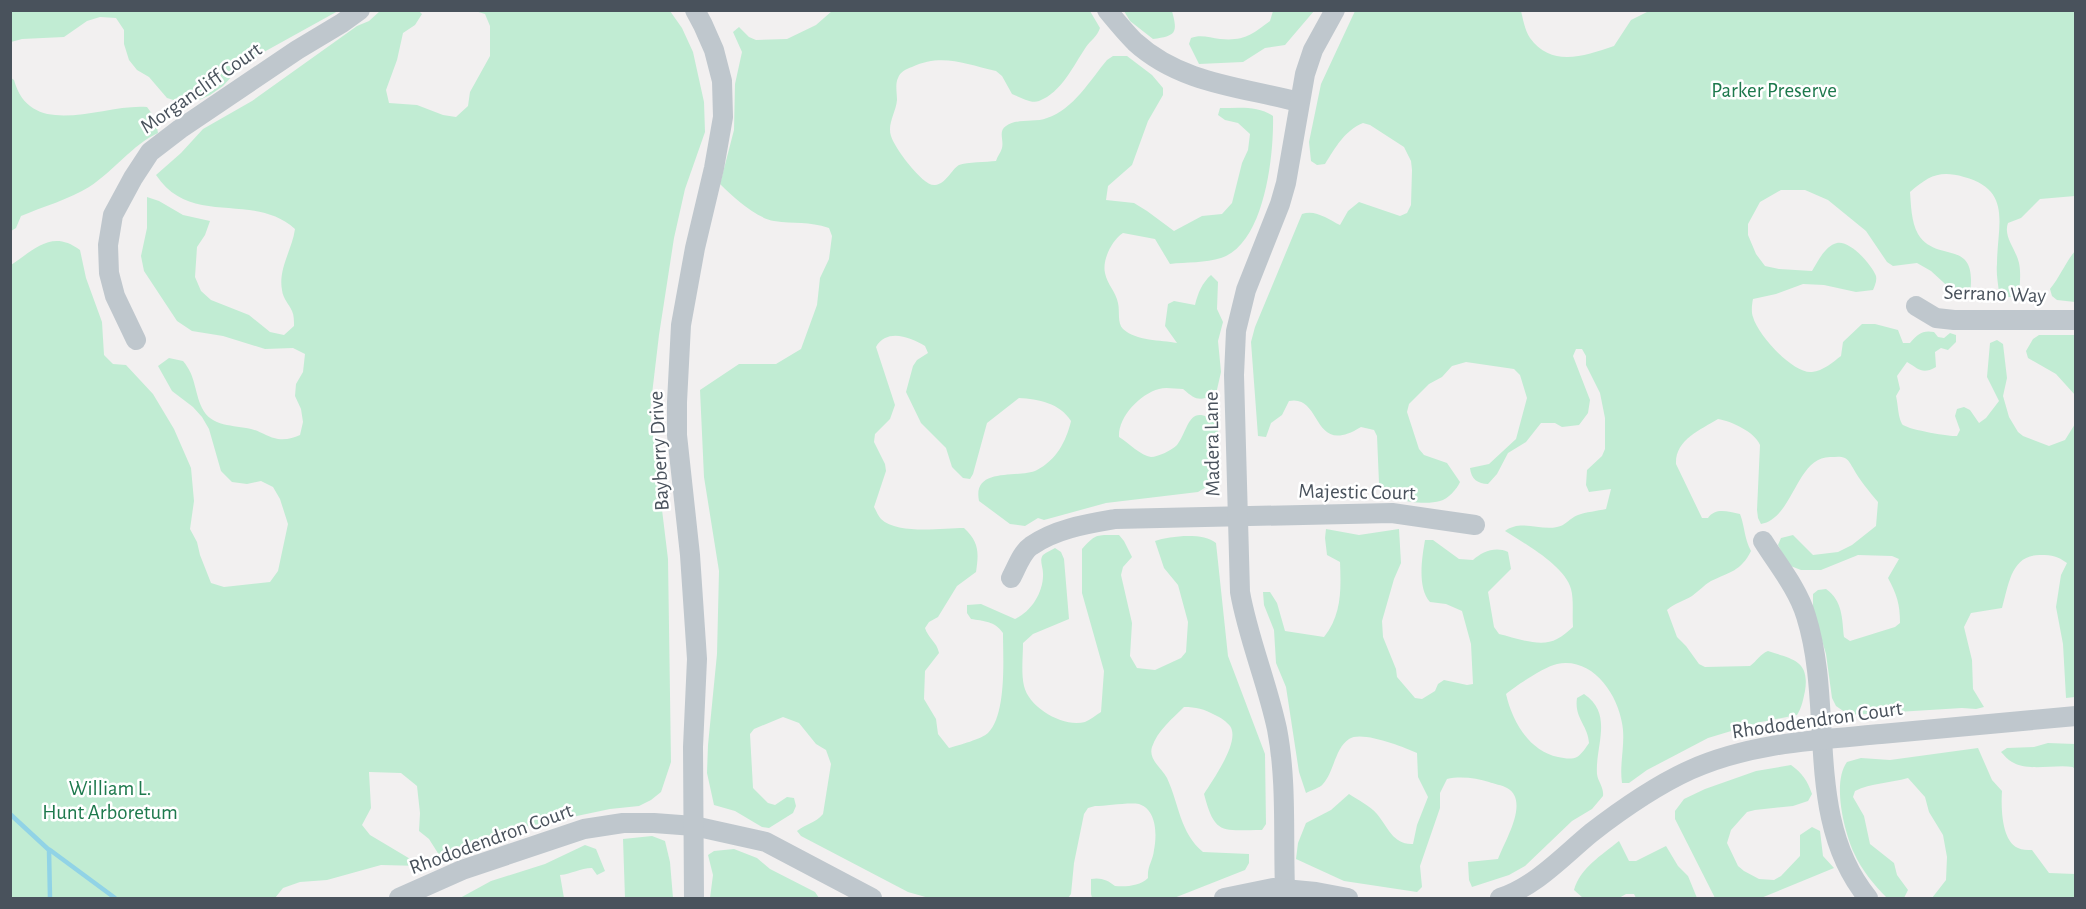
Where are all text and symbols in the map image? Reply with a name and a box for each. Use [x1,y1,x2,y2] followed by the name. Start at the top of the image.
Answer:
[137,38,266,138] street label: Morgancliff Court
[1711,80,1837,101] park label: Parker Preserve
[1943,282,2047,306] street label: Serrano Way
[645,390,673,512] street label: Bayberry Drive
[1201,391,1223,497] street label: Madera Lane
[1298,480,1416,504] street label: Majestic Court
[1730,698,1904,742] street label: Rhododendron Court
[42,778,178,823] park label: William L. Hunt Arboretum
[407,800,576,878] street label: Rhododendron Court

